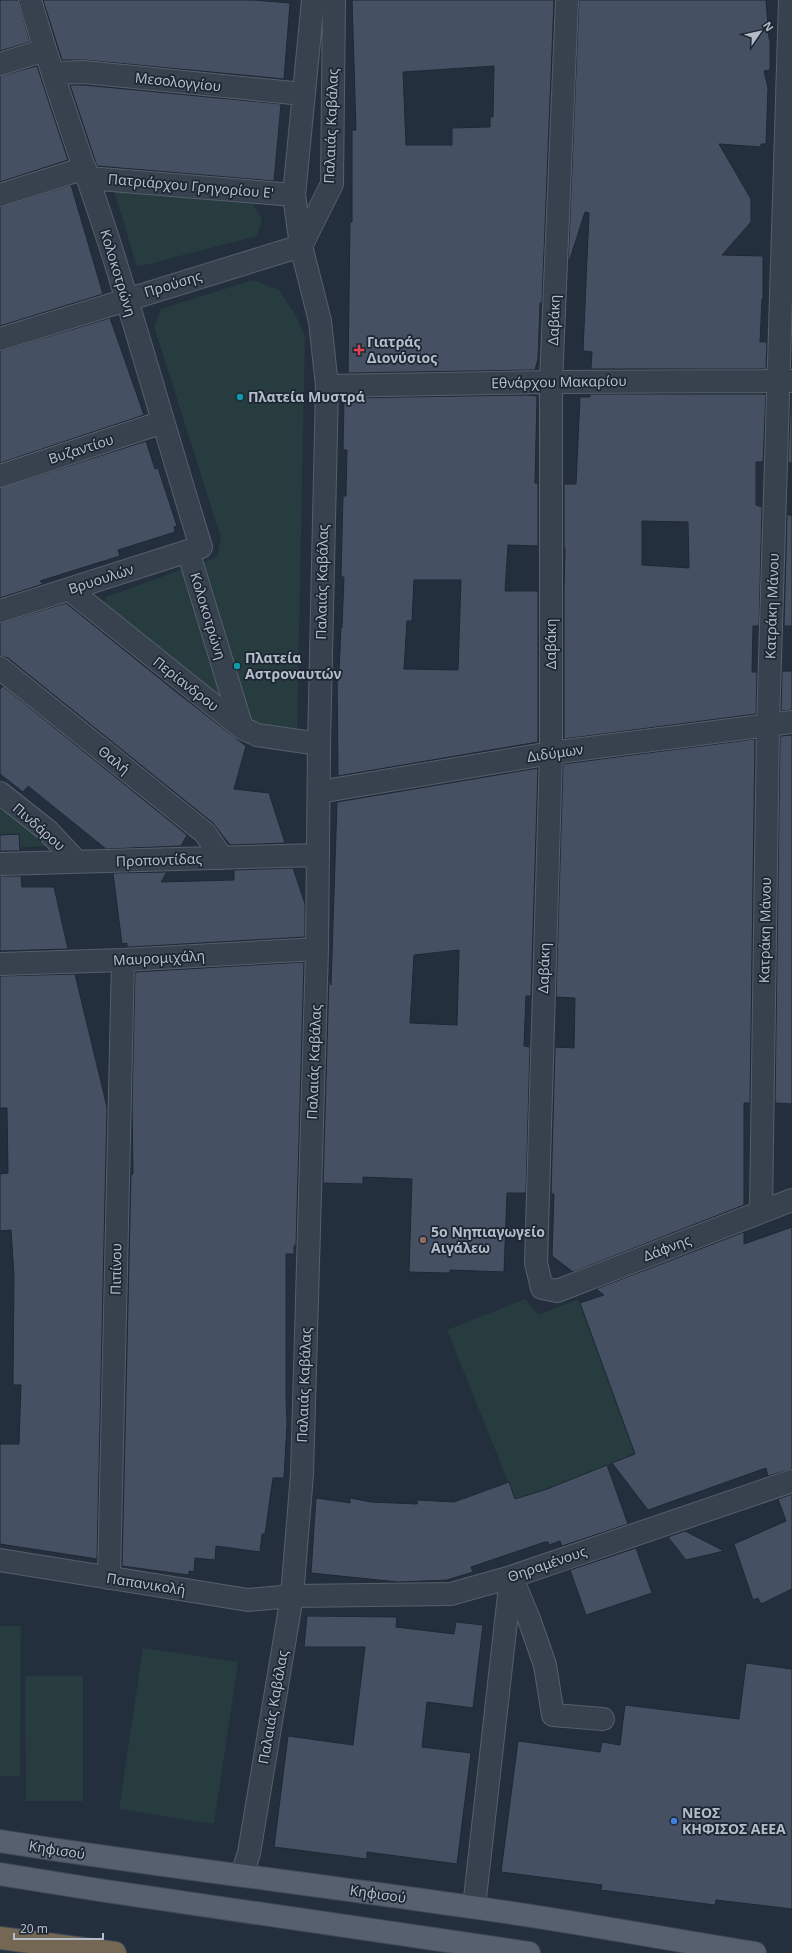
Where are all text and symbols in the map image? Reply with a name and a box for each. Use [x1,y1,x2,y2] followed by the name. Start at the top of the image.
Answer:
[740,12,780,52] north arrow
[760,18,777,34] text: N
[134,68,222,95] street label: Μεσολογγίου
[319,68,342,184] street label: Παλαιάς Καβάλας
[107,169,275,202] street label: Πατριάρχου Γρηγορίου Ε'
[96,227,141,319] street label: Κολοκοτρώνη
[142,266,204,301] street label: Προύσης
[543,294,564,346] street label: Δαβάκη
[367,332,437,367] place label: Γιατράς Διονύσιος
[354,345,364,355] marker: Γιατράς Διονύσιος
[491,371,627,392] street label: Εθνάρχου Μακαρίου
[248,387,365,406] place label: Πλατεία Μυστρά
[235,392,245,402] marker: Πλατεία Μυστρά
[46,429,116,468] street label: Βυζαντίου
[311,524,332,640] street label: Παλαιάς Καβάλας
[760,553,783,659] street label: Κατράκη Μάνου
[66,559,136,598] street label: Βρυουλών
[186,570,231,662] street label: Κολοκοτρώνη
[541,619,560,669] street label: Δαβάκη
[245,648,341,683] place label: Πλατεία Αστροναυτών
[149,652,223,715] street label: Περίανδρου
[232,661,242,671] marker: Πλατεία Αστροναυτών
[526,739,584,766] street label: Διδύμων
[95,741,134,778] street label: Θαλή
[9,798,70,855] street label: Πινδάρου
[116,848,203,870] street label: Προποντίδας
[754,877,775,983] street label: Κατράκη Μάνου
[533,942,554,994] street label: Δαβάκη
[113,946,205,969] street label: Μαυρομιχάλη
[302,1004,325,1120] street label: Παλαιάς Καβάλας
[431,1222,545,1257] place label: 5ο Νηπιαγωγείο Αιγάλεω
[640,1230,694,1265] street label: Δάφνης
[418,1235,428,1245] marker: 5ο Νηπιαγωγείο Αιγάλεω
[106,1243,125,1295] street label: Πιπίνου
[292,1327,315,1443] street label: Παλαιάς Καβάλας
[505,1541,589,1586] street label: Θηραμένους
[105,1568,187,1599] street label: Παπανικολή
[253,1648,292,1765] street label: Παλαιάς Καβάλας
[682,1803,786,1838] place label: ΝΕΟΣ ΚΗΦΙΣΟΣ ΑΕΕΑ
[669,1816,679,1826] marker: ΝΕΟΣ ΚΗΦΙΣΟΣ ΑΕΕΑ
[28,1836,87,1863] street label: Κηφισού
[349,1880,408,1907] street label: Κηφισού
[14,1915,103,1941] scale bar
[20,1920,48,1937] text: 20 m

